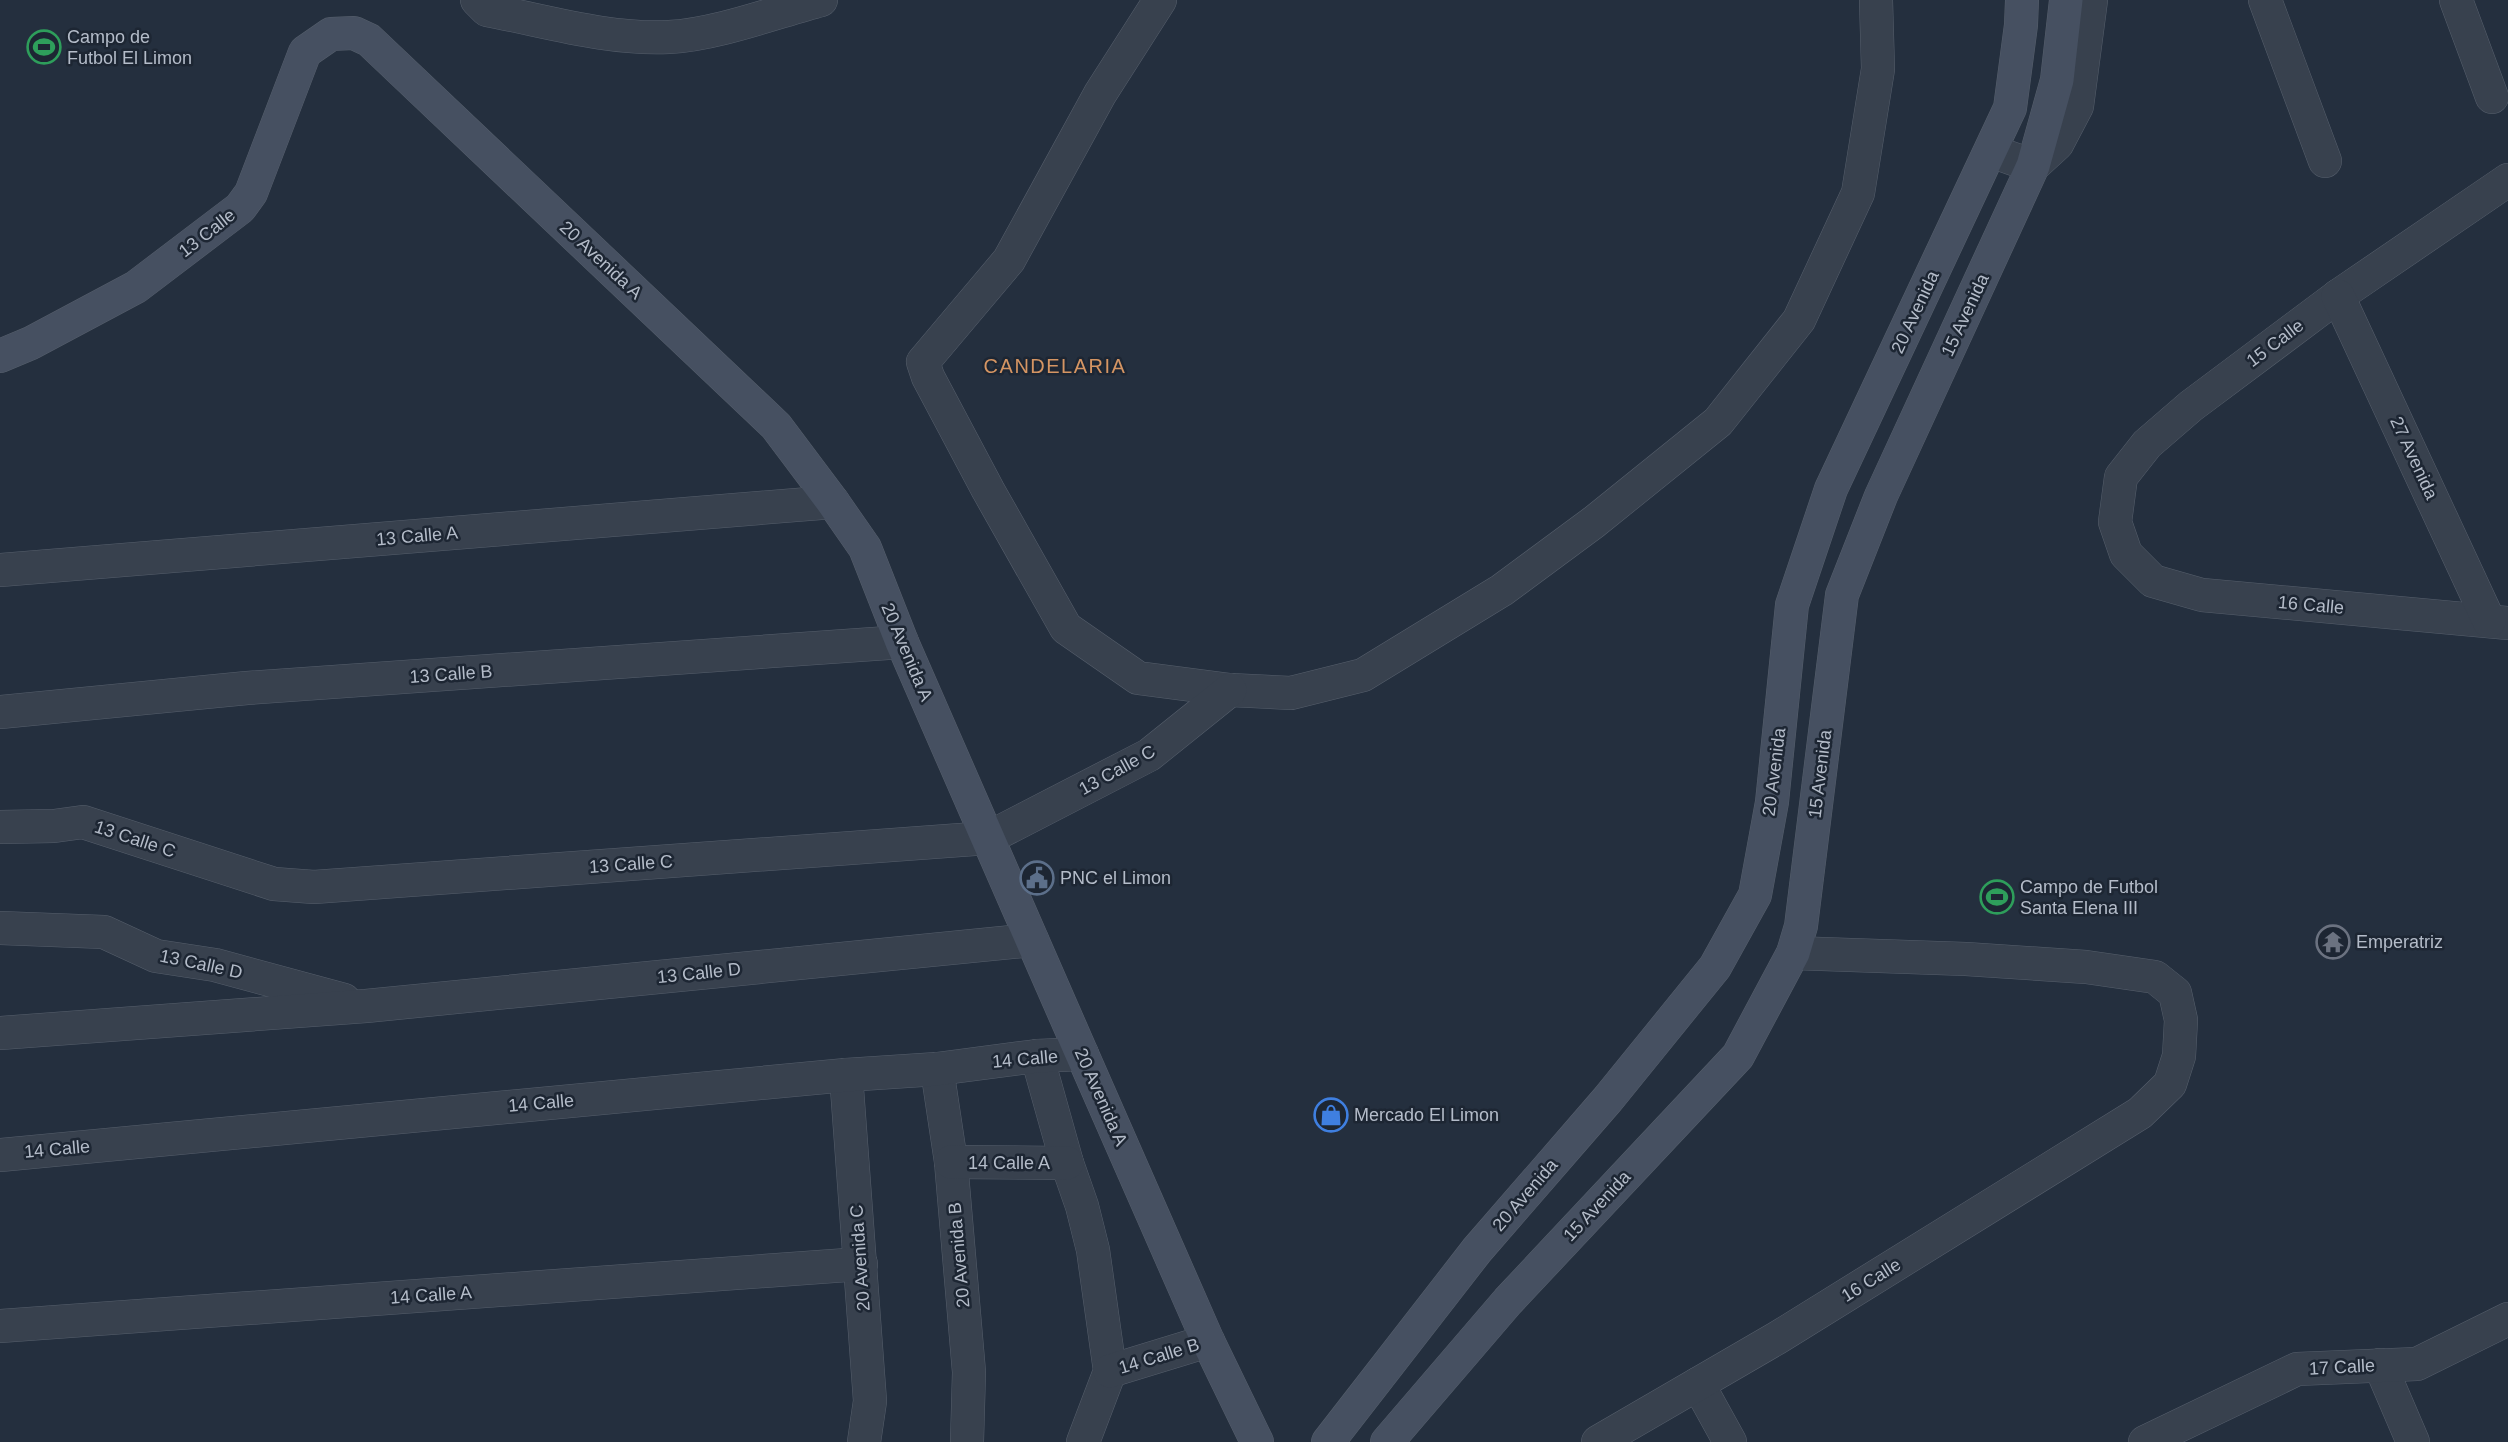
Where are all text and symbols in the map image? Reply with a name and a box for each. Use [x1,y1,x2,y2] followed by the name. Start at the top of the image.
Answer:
[67,27,192,68] place label: Campo de Futbol El Limon
[26,29,62,65] sports icon: Campo de Futbol El Limon
[175,205,239,261] street label: 13 Calle
[556,217,646,303] street label: 20 Avenida A
[1887,267,1943,356] street label: 20 Avenida
[1937,270,1993,359] street label: 15 Avenida
[2243,315,2307,371] street label: 15 Calle
[984,355,1126,377] district label: CANDELARIA
[2386,414,2442,503] street label: 27 Avenida
[375,522,459,550] street label: 13 Calle A
[2277,592,2345,618] street label: 16 Calle
[877,600,937,704] street label: 20 Avenida A
[409,661,493,687] street label: 13 Calle B
[1759,726,1789,817] street label: 20 Avenida
[1805,728,1835,819] street label: 15 Avenida
[1075,741,1159,799] street label: 13 Calle C
[92,817,178,861] street label: 13 Calle C
[588,851,674,877] street label: 13 Calle C
[1019,860,1055,896] public building icon: PNC el Limon
[1060,868,1171,888] place label: PNC el Limon
[2020,877,2158,918] place label: Campo de Futbol Santa Elena III
[1979,879,2015,915] sports icon: Campo de Futbol Santa Elena III
[2315,924,2351,960] temple icon: Emperatriz
[2356,932,2443,952] place label: Emperatriz
[158,945,244,983] street label: 13 Calle D
[656,959,742,987] street label: 13 Calle D
[1071,1045,1131,1149] street label: 20 Avenida A
[991,1046,1059,1072] street label: 14 Calle
[507,1090,575,1116] street label: 14 Calle
[1313,1097,1349,1133] shop icon: Mercado El Limon
[1354,1105,1499,1125] place label: Mercado El Limon
[23,1136,91,1162] street label: 14 Calle
[968,1153,1050,1173] street label: 14 Calle A
[1488,1154,1562,1235] street label: 20 Avenida
[1559,1166,1635,1245] street label: 15 Avenida
[944,1201,974,1309] street label: 20 Avenida B
[846,1204,874,1312] street label: 20 Avenida C
[1838,1254,1904,1306] street label: 16 Calle
[389,1282,473,1308] street label: 14 Calle A
[1116,1334,1202,1378] street label: 14 Calle B
[2308,1355,2376,1379] street label: 17 Calle

